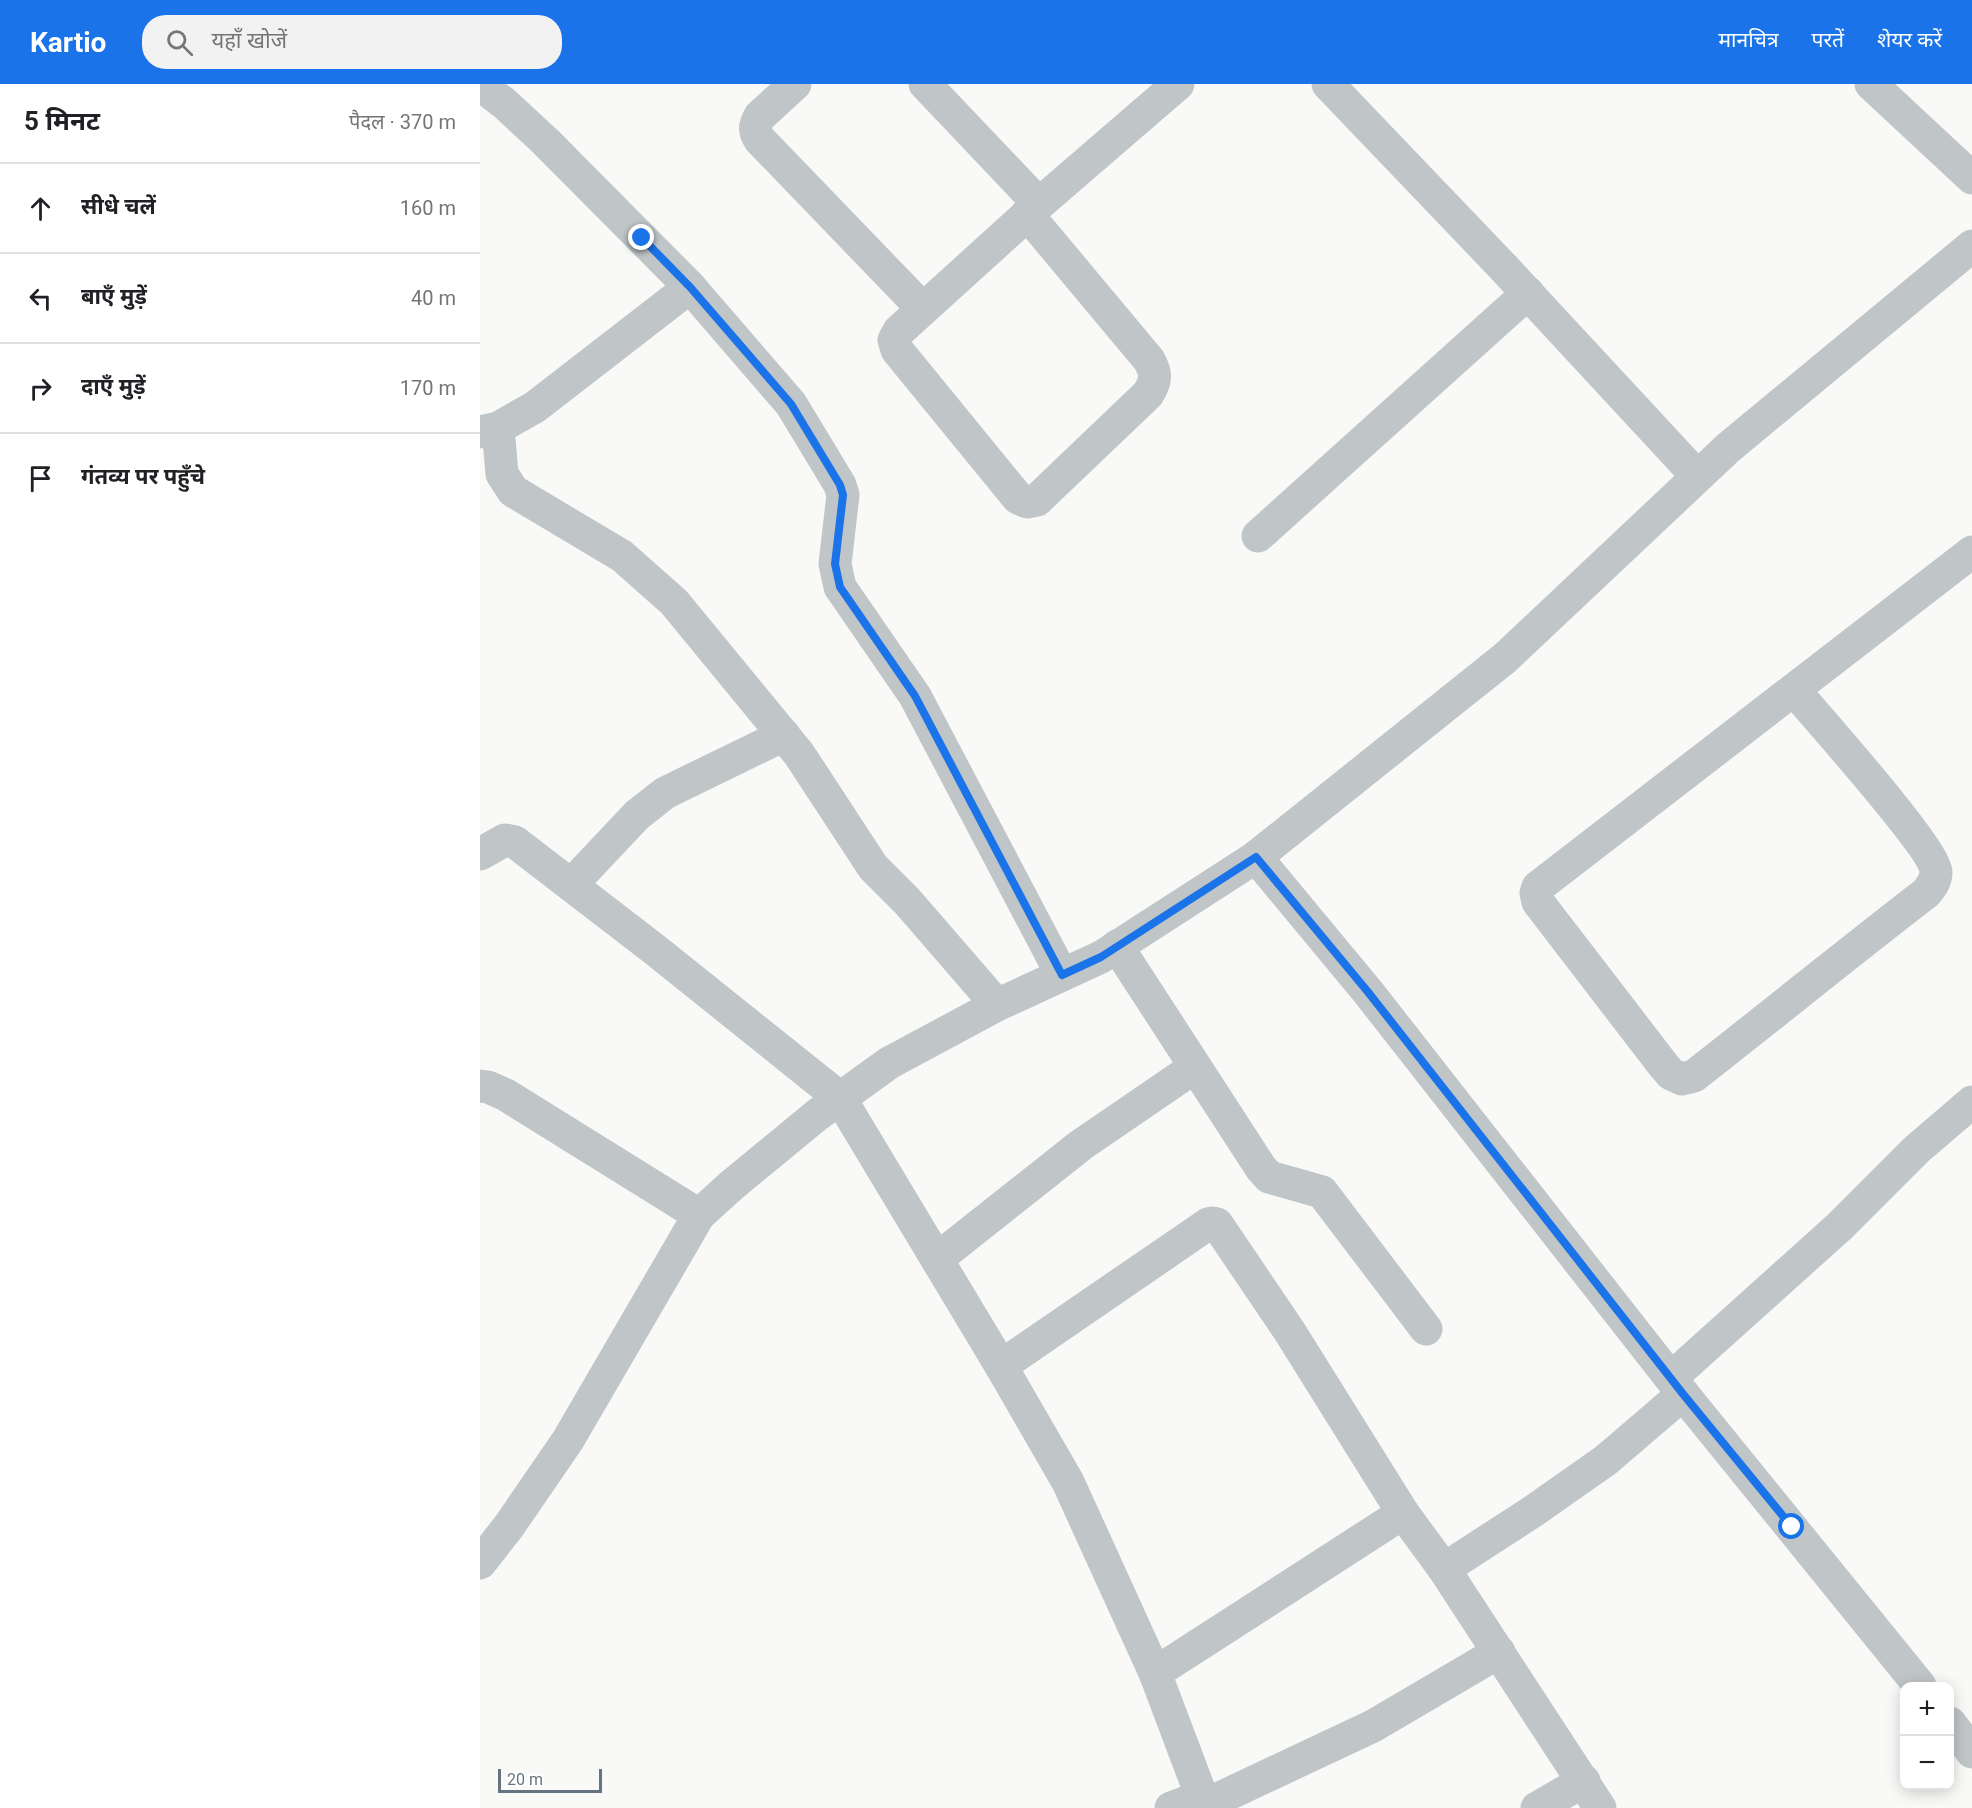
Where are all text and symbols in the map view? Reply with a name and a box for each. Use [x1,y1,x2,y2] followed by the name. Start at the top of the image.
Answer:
[142,15,562,69] search box
[30,26,106,59] text: Kartio
[163,26,196,59] icon: search
[211,28,287,53] text: यहाँ खोजें
[1718,28,1779,52] text: मानचित्र
[1812,28,1844,52] text: परतें
[1877,28,1942,52] text: शेयर करें
[24,106,100,136] text: 5 मिनट
[349,110,456,134] text: पैदल · 370 m
[24,192,57,225] icon: ahead
[81,194,156,219] text: सीधे चलें
[400,196,456,220] text: 160 m
[628,224,654,250] route end
[24,282,57,315] icon: left
[81,284,147,309] text: बाएँ मुड़ें
[411,286,456,310] text: 40 m
[24,372,57,405] icon: right
[81,374,146,399] text: दाएँ मुड़ें
[400,376,456,400] text: 170 m
[24,462,57,495] icon: arrive
[81,464,205,489] text: गंतव्य पर पहुँचे
[1778,1513,1804,1539] route start
[1900,1682,1954,1790] map controls
[1900,1682,1954,1736] button: +
[1900,1736,1954,1790] button: −
[498,1766,602,1794] scale bar
[507,1770,543,1789] text: 20 m

